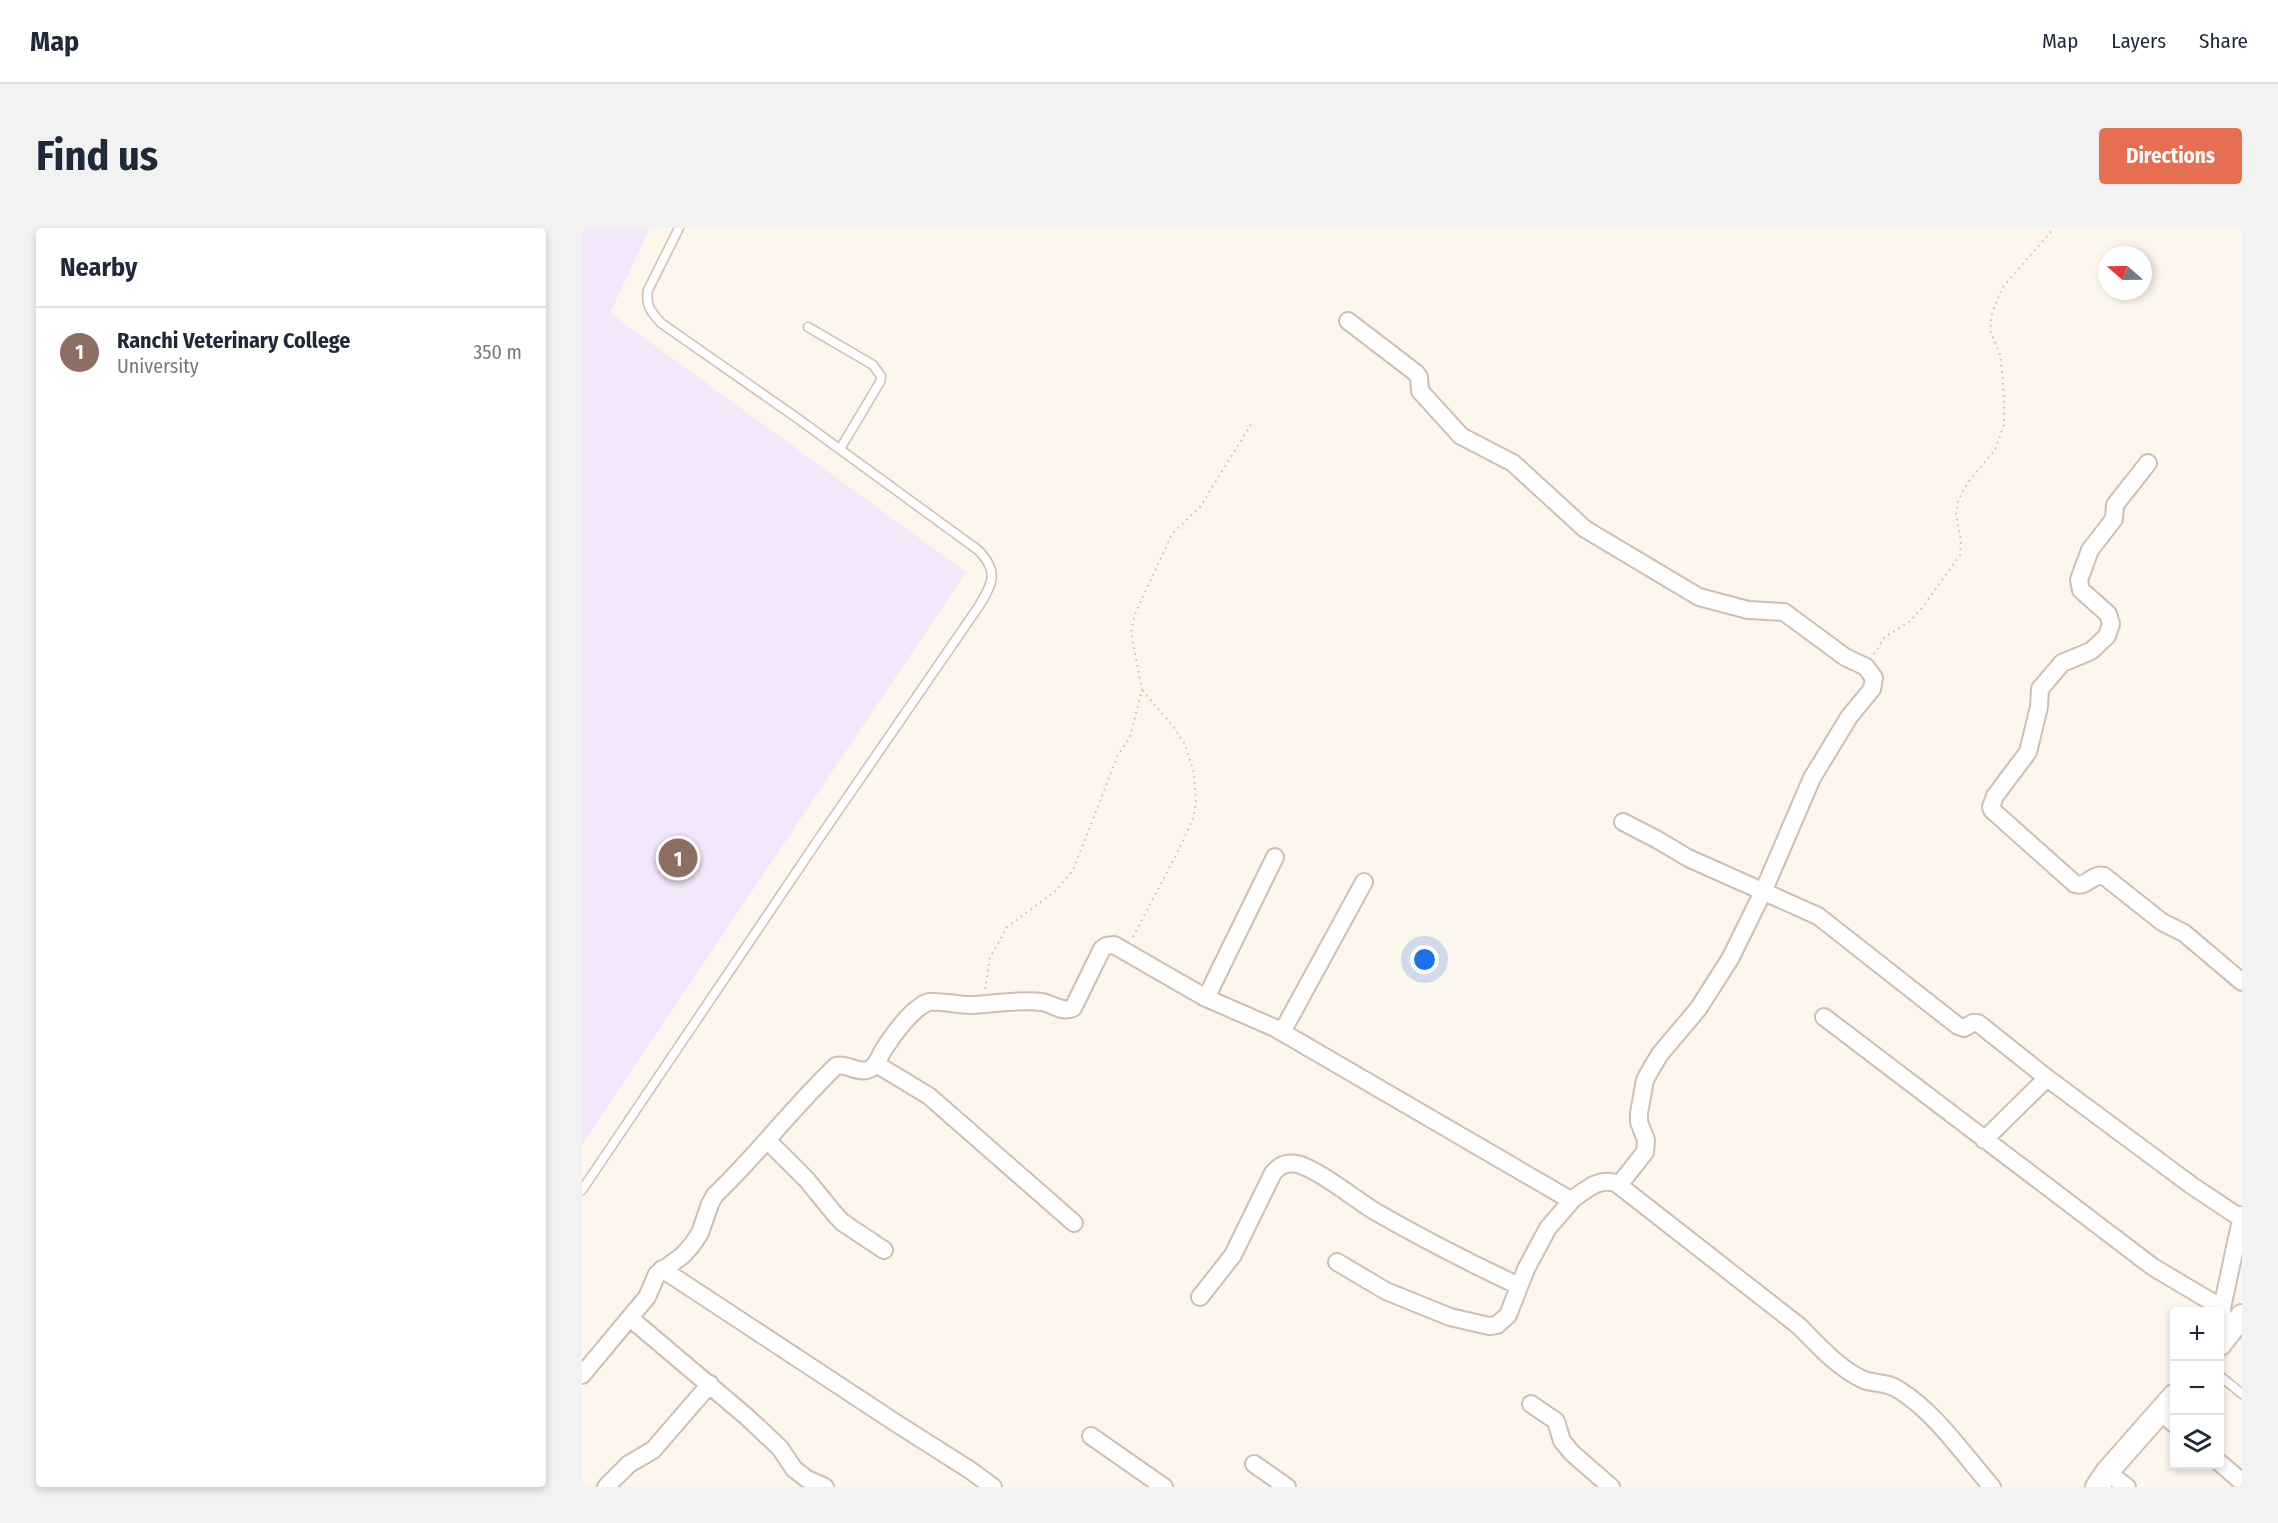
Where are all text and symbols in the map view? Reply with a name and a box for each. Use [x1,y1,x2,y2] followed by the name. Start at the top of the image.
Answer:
[30,25,79,58] text: Map
[2042,28,2078,54] text: Map
[2111,28,2166,54] text: Layers
[2199,28,2248,54] text: Share
[2099,128,2242,184] button: Directions
[36,131,158,181] text: Find us
[2098,246,2152,300] north arrow
[60,252,137,283] text: Nearby
[117,327,350,354] text: Ranchi Veterinary College
[75,340,84,364] text: 1
[473,340,522,364] text: 350 m
[117,354,199,378] text: University
[658,836,698,880] pin: 1
[1410,945,1439,974] your location
[2170,1307,2224,1469] map controls
[2170,1307,2224,1361] button: +
[2170,1361,2224,1415] button: −
[2170,1415,2224,1469] button: layers

